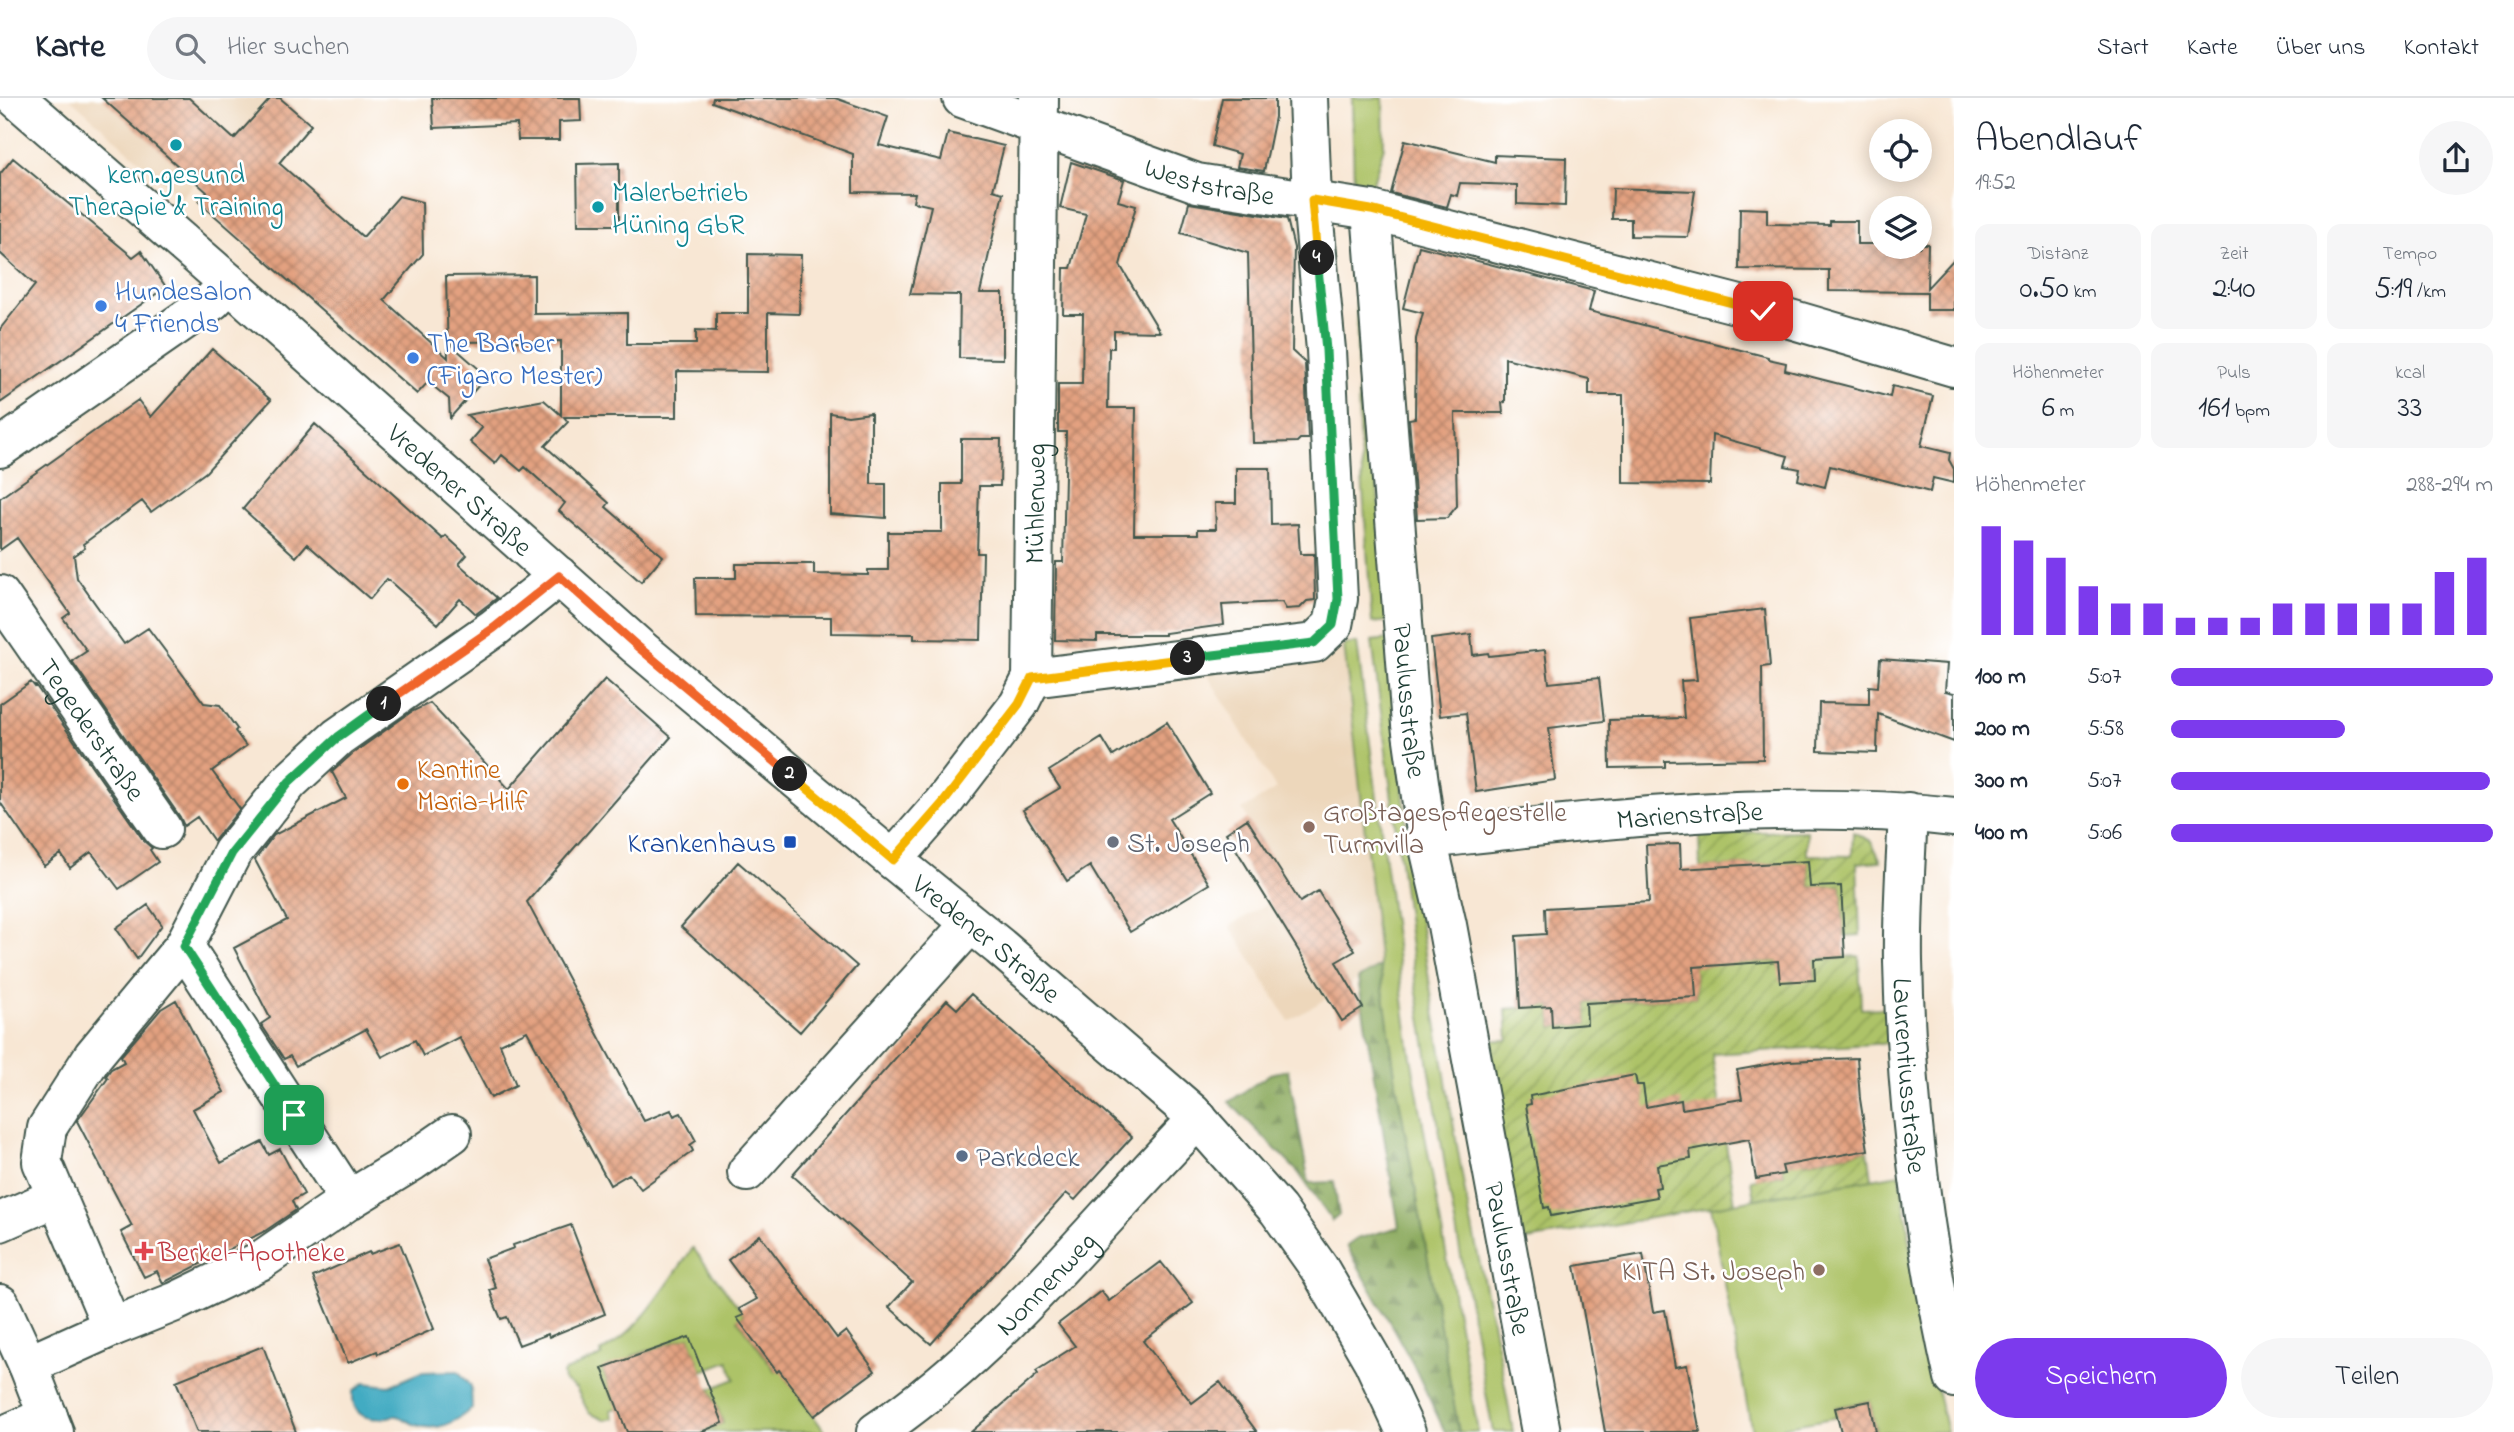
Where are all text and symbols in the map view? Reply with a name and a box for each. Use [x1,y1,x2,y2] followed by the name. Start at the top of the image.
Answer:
[147,17,637,80] search box
[35,24,105,72] text: Karte
[171,29,209,67] icon: search
[227,29,349,67] text: Hier suchen
[2097,31,2149,66] text: Start
[2187,31,2238,66] text: Karte
[2276,31,2365,66] text: Über uns
[2403,31,2479,66] text: Kontakt
[1975,113,2142,169] text: Abendlauf
[1869,119,1932,259] map controls
[1869,119,1932,182] button: locate
[2419,121,2493,195] button: share
[168,137,184,153] marker: kern.gesund Therapie & Training
[1138,149,1278,219] street label: Weststraße
[68,156,284,229] place label: kern.gesund Therapie & Training
[1975,167,2016,200] text: 19:52
[612,174,748,247] place label: Malerbetrieb Hüning GbR
[1869,196,1932,259] button: layers
[590,199,606,215] marker: Malerbetrieb Hüning GbR
[1300,240,1334,276] pin: 4
[2027,241,2089,268] text: Distanz
[2219,241,2249,268] text: Zeit
[2383,241,2437,268] text: Tempo
[1313,244,1320,271] text: 4
[2019,268,2069,312] text: 0.50
[2213,268,2255,312] text: 2:40
[2374,268,2412,312] text: 5:19
[115,273,252,346] place label: Hundesalon 4 Friends
[2069,279,2097,306] text: km
[2412,279,2446,306] text: /km
[1733,281,1793,341] pin
[1744,292,1782,330] icon: check
[93,298,109,314] marker: Hundesalon 4 Friends
[427,325,603,398] place label: The Barber (Figaro Mester)
[405,350,421,366] marker: The Barber (Figaro Mester)
[2012,360,2104,387] text: Höhenmeter
[2217,360,2251,387] text: Puls
[2395,360,2425,387] text: kcal
[2042,387,2055,431] text: 6
[2198,387,2230,431] text: 161
[2398,387,2422,431] text: 33
[2055,398,2074,425] text: m
[2230,398,2270,425] text: bpm
[375,415,541,568] street label: Vredener Straße
[1016,443,1059,564] street label: Mühlenweg
[1975,469,2086,502] text: Höhenmeter
[2406,469,2493,502] text: 288–294 m
[1379,622,1435,781] street label: Paulusstraße
[1170,640,1206,676] pin: 3
[1184,644,1191,671] text: 3
[26,651,154,811] street label: Tegederstraße
[1975,661,2026,694] text: 100 m
[2087,661,2122,694] text: 5:07
[366,686,402,722] pin: 1
[380,690,387,717] text: 1
[1975,713,2030,746] text: 200 m
[2087,713,2124,746] text: 5:58
[417,751,527,824] place label: Kantine Maria-Hilf
[772,756,808,792] pin: 2
[785,760,794,787] text: 2
[1975,765,2028,798] text: 300 m
[2087,765,2122,798] text: 5:07
[395,776,411,792] marker: Kantine Maria-Hilf
[1615,793,1764,843] street label: Marienstraße
[1323,794,1567,867] place label: Großtagespflegestelle Turmvilla
[1975,817,2028,850] text: 400 m
[2087,817,2122,850] text: 5:06
[1301,819,1317,835] marker: Großtagespflegestelle Turmvilla
[628,825,776,866] place label: Krankenhaus
[1127,825,1250,866] place label: St. Joseph
[782,834,798,850] marker: Krankenhaus
[1105,834,1121,850] marker: St. Joseph
[901,865,1069,1015] street label: Vredener Straße
[1879,977,1935,1176] street label: Laurentiusstraße
[264,1085,324,1145] pin
[275,1096,313,1134] icon: arrive
[976,1139,1080,1180] place label: Parkdeck
[954,1148,970,1164] marker: Parkdeck
[1471,1179,1540,1339] street label: Paulusstraße
[988,1224,1108,1347] street label: Nonnenweg
[157,1234,346,1275] place label: Berkel-Apotheke
[136,1243,152,1259] marker: Berkel-Apotheke
[1622,1253,1805,1294] place label: KITA St. Joseph
[1811,1262,1827,1278] marker: KITA St. Joseph
[1975,1338,2227,1418] button: Speichern
[2241,1338,2493,1418] button: Teilen

